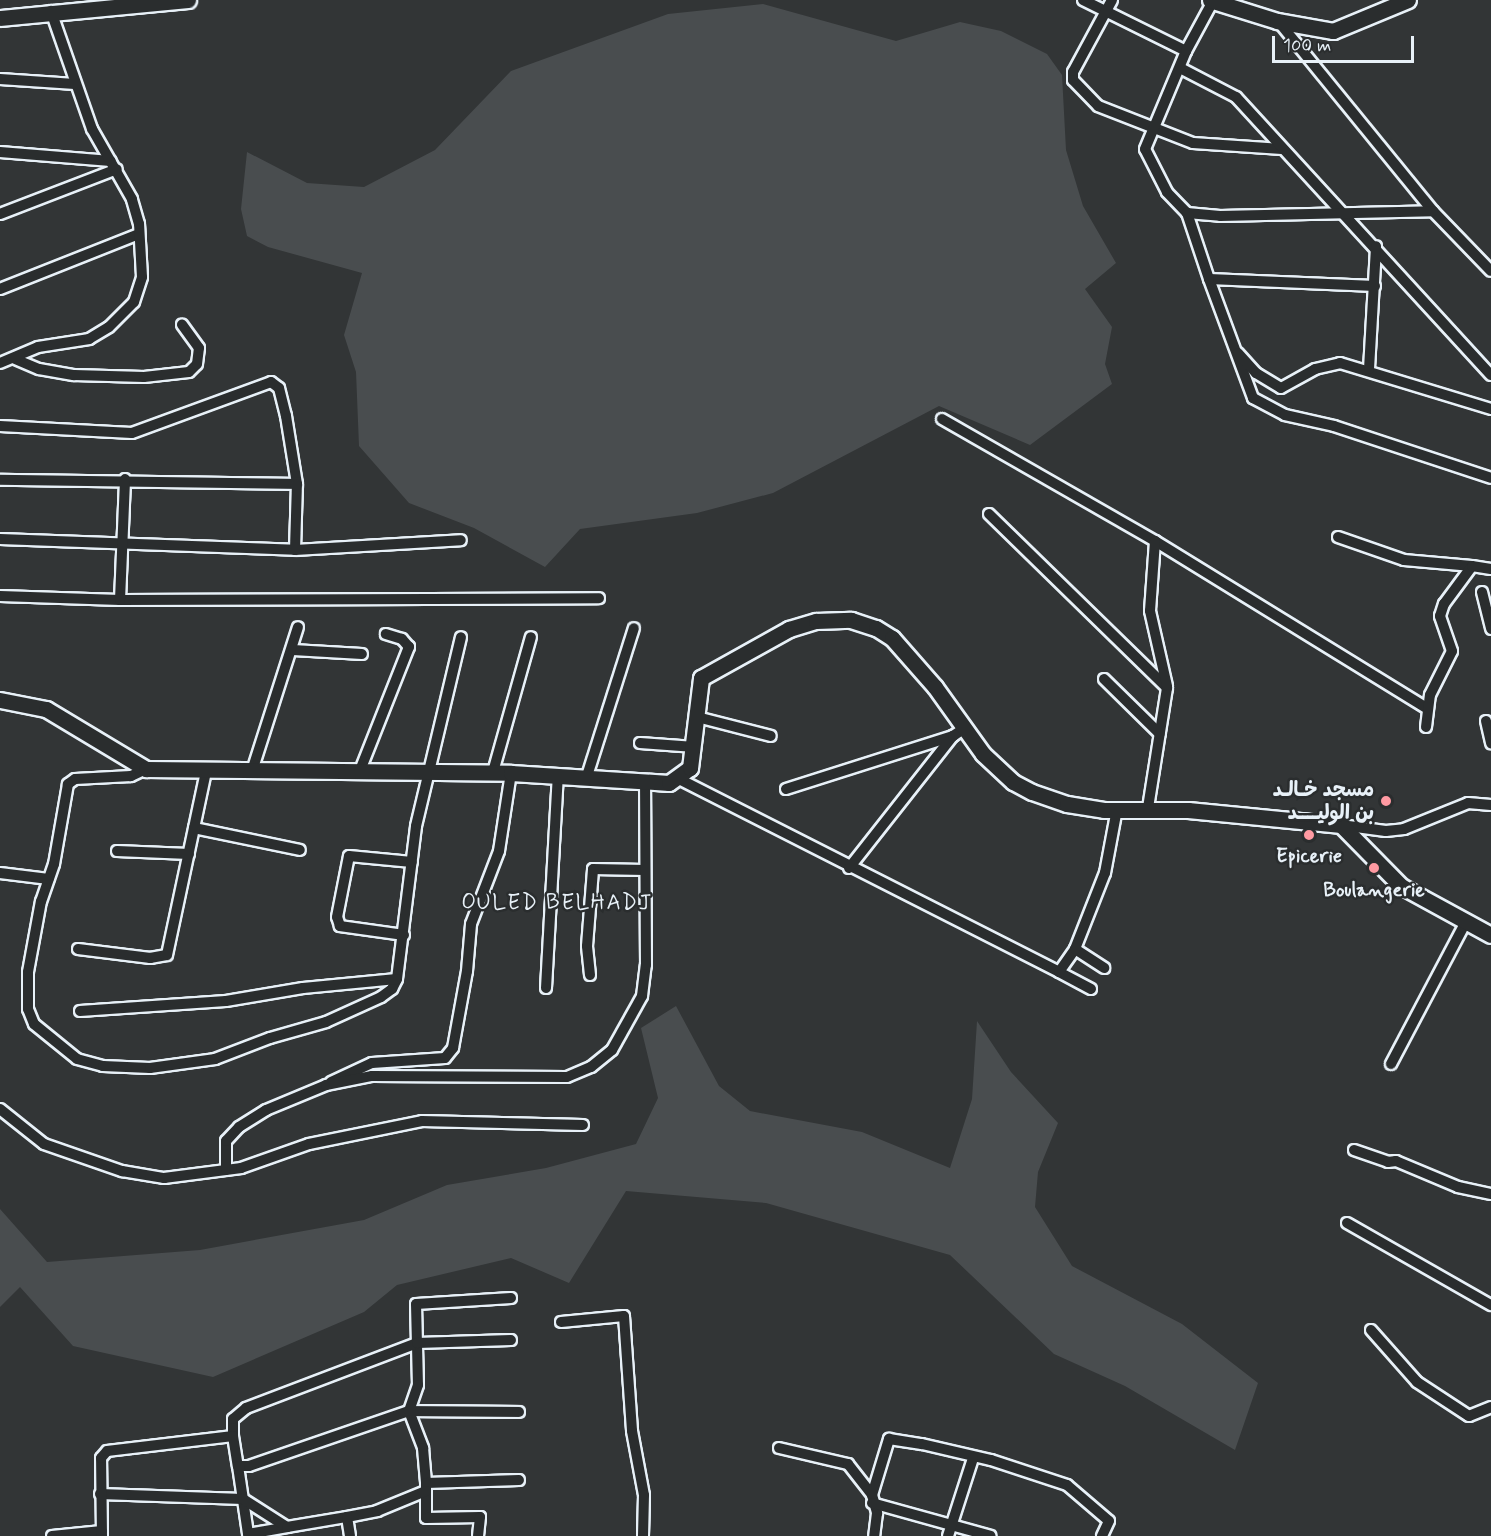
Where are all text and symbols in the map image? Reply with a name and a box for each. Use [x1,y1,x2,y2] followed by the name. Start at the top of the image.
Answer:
[1275,24,1418,62] scale bar
[1283,34,1331,58] text: 100 m
[1273,778,1374,825] place label: مسجد خـالـد بن الوليــــد
[1379,794,1393,808] marker: مسجد خـالـد بن الوليــــد
[1302,828,1316,842] marker: Epicerie
[1276,844,1342,868] place label: Epicerie
[1367,861,1381,875] marker: Boulangerie
[1323,878,1425,902] place label: Boulangerie
[464,891,650,917] district label: OULED BELHADJ

